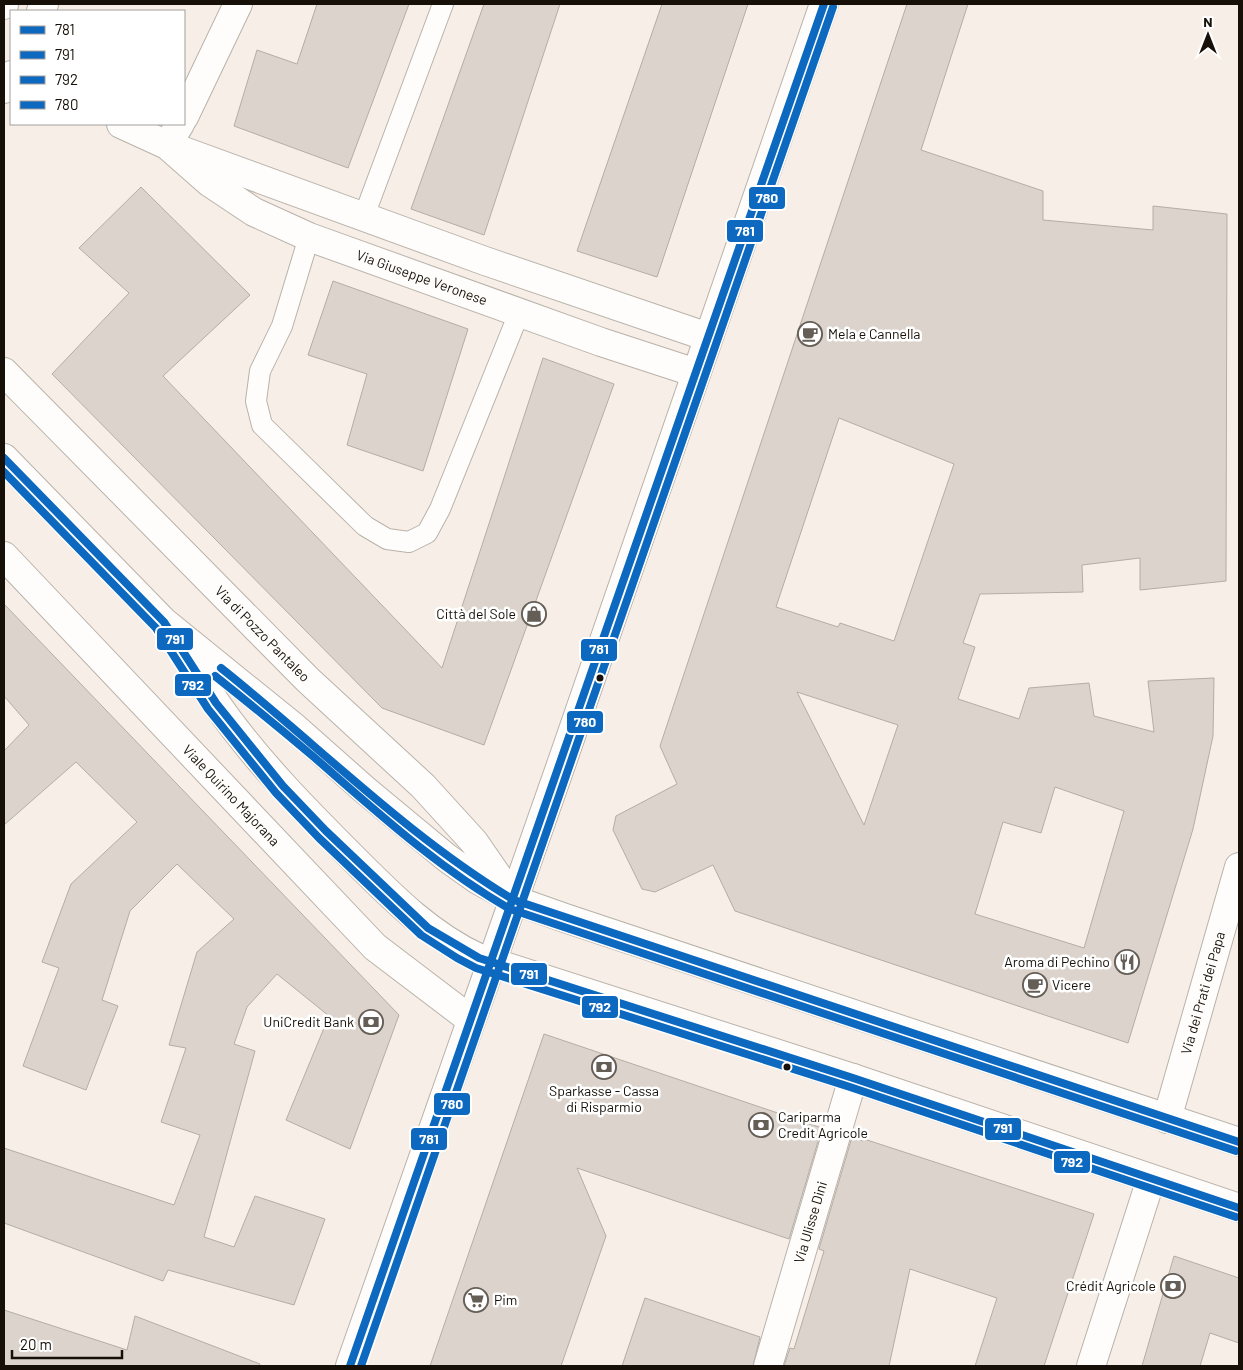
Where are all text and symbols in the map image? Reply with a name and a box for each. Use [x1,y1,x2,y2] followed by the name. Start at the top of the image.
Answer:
[10,10,185,125] legend
[1183,10,1233,60] north arrow
[1203,13,1213,30] text: N
[55,20,75,38] text: 781
[55,45,75,63] text: 791
[55,70,78,88] text: 792
[55,95,78,113] text: 780
[748,186,786,210] line badge: 780
[756,189,778,206] text: 780
[726,219,764,243] line badge: 781
[735,222,755,239] text: 781
[354,246,490,308] street label: Via Giuseppe Veronese
[797,321,823,347] cafe icon: Mela e Cannella
[828,325,921,342] place label: Mela e Cannella
[212,582,314,685] street label: Via di Pozzo Pantaleo
[521,601,547,627] shop icon: Città del Sole
[436,605,516,622] place label: Città del Sole
[156,627,194,651] line badge: 791
[165,630,185,647] text: 791
[580,638,618,662] line badge: 781
[589,640,609,657] text: 781
[174,673,212,697] line badge: 792
[595,673,605,683] unlabelled marker
[182,676,204,693] text: 792
[566,710,604,734] line badge: 780
[574,713,596,730] text: 780
[179,741,284,849] street label: Viale Quirino Majorana
[1177,929,1228,1056] street label: Via dei Prati dei Papa
[1114,949,1140,975] restaurant icon: Aroma di Pechino
[1004,953,1110,970] place label: Aroma di Pechino
[510,962,548,986] line badge: 791
[519,965,539,982] text: 791
[1022,972,1048,998] cafe icon: Vicere
[1052,976,1091,993] place label: Vicere
[581,995,619,1019] line badge: 792
[589,998,611,1015] text: 792
[358,1009,384,1035] bank icon: UniCredit Bank
[263,1013,354,1030] place label: UniCredit Bank
[591,1054,617,1080] bank icon: Sparkasse - Cassa di Risparmio
[782,1062,792,1072] unlabelled marker
[549,1082,659,1115] place label: Sparkasse - Cassa di Risparmio
[433,1092,471,1116] line badge: 780
[441,1095,463,1112] text: 780
[778,1108,868,1141] place label: Cariparma Credit Agricole
[748,1112,774,1138] bank icon: Cariparma Credit Agricole
[984,1117,1022,1141] line badge: 791
[993,1119,1013,1136] text: 791
[410,1127,448,1151] line badge: 781
[419,1130,439,1147] text: 781
[1053,1150,1091,1174] line badge: 792
[1061,1153,1083,1170] text: 792
[790,1179,830,1265] street label: Via Ulisse Dini
[1160,1273,1186,1299] bank icon: Crédit Agricole
[1066,1277,1156,1294] place label: Crédit Agricole
[463,1287,489,1313] supermarket icon: Pim
[494,1291,517,1308] place label: Pim
[12,1328,122,1360] scale bar
[20,1335,52,1353] text: 20 m

